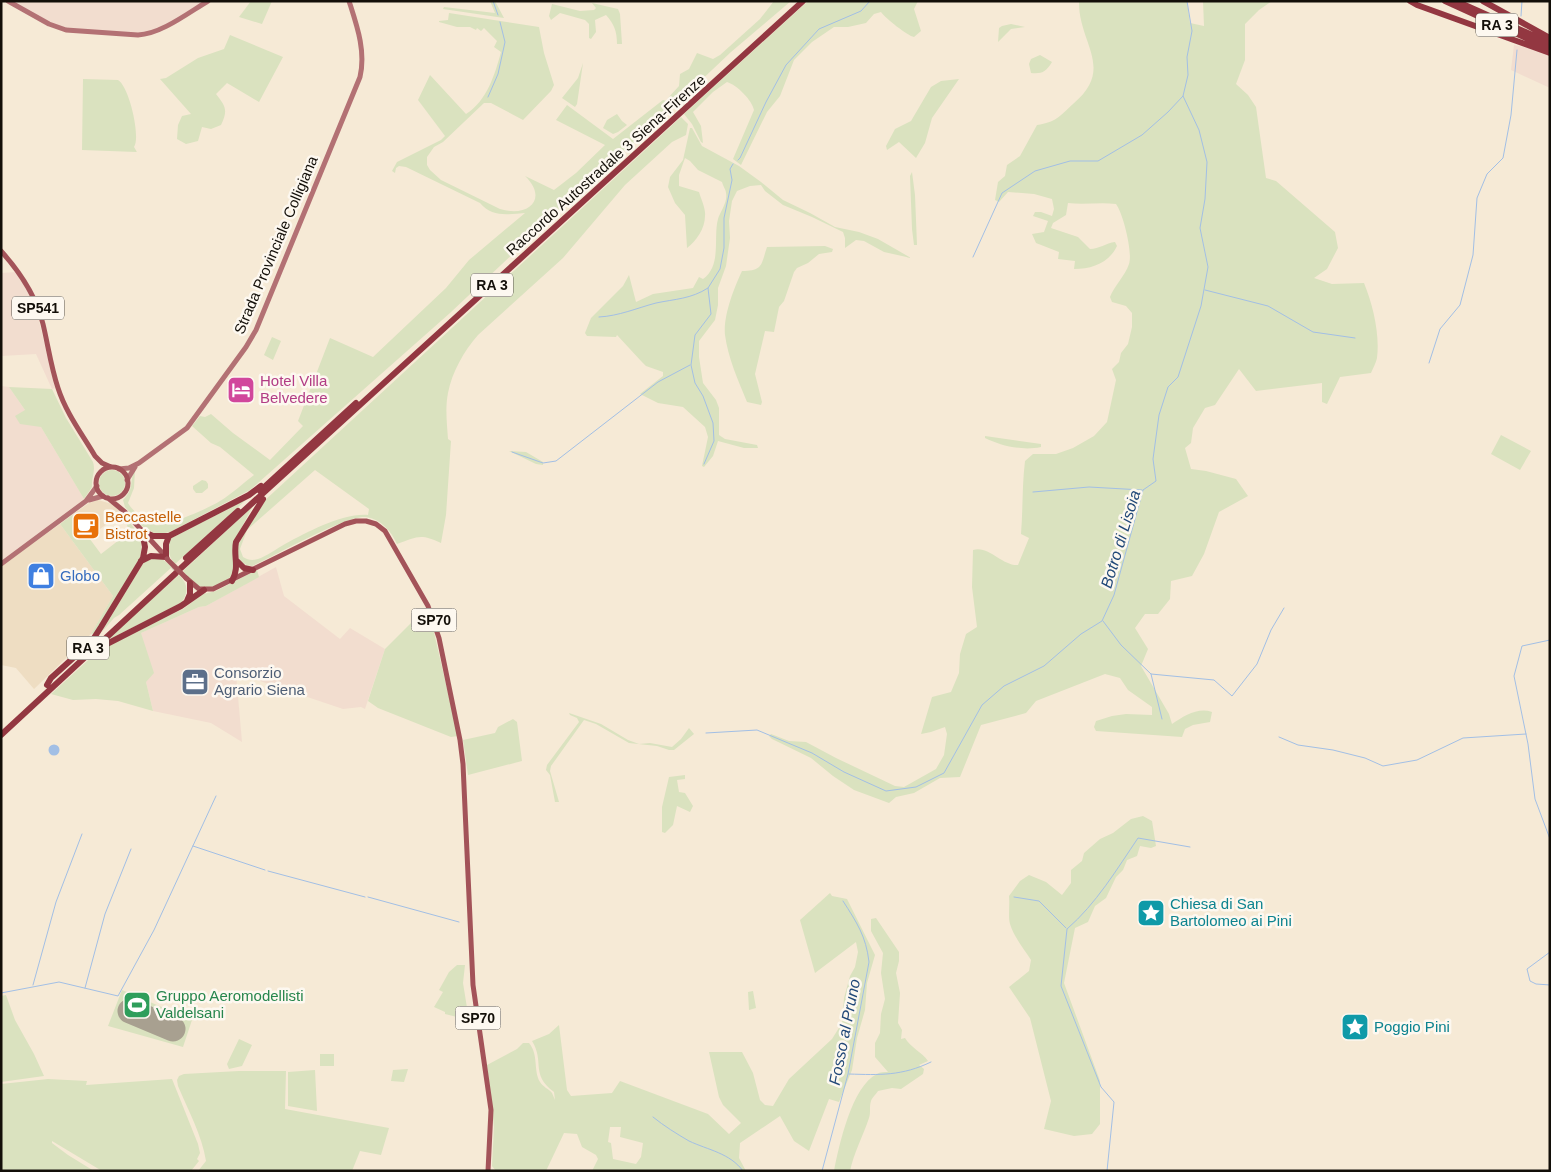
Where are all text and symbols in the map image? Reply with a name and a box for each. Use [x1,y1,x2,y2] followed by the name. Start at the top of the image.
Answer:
[1476,14,1518,36] road number: RA 3
[503,71,709,259] street label: Raccordo Autostradale 3 Siena-Firenze
[230,153,321,336] street label: Strada Provinciale Colligiana
[471,274,513,296] road number: RA 3
[12,296,64,320] road number: SP541
[260,372,328,406] place label: Hotel Villa Belvedere
[226,375,256,405] hotel icon: Hotel Villa Belvedere
[1098,488,1143,590] water label: Botro di Lisoia
[105,508,182,542] place label: Beccastelle Bistrot
[71,511,101,541] cafe icon: Beccastelle Bistrot
[26,561,56,591] shop icon: Globo
[60,567,100,584] place label: Globo
[412,608,456,632] road number: SP70
[67,636,109,660] road number: RA 3
[214,664,306,698] place label: Consorzio Agrario Siena
[180,667,210,697] office icon: Consorzio Agrario Siena
[1170,895,1292,929] place label: Chiesa di San Bartolomeo ai Pini
[1136,898,1166,928] place icon: Chiesa di San Bartolomeo ai Pini
[826,978,863,1087] water label: Fosso al Pruno
[156,987,304,1021] place label: Gruppo Aeromodellisti Valdelsani
[122,990,152,1020] sports icon: Gruppo Aeromodellisti Valdelsani
[456,1006,500,1030] road number: SP70
[1340,1012,1370,1042] place icon: Poggio Pini
[1374,1018,1450,1035] place label: Poggio Pini

